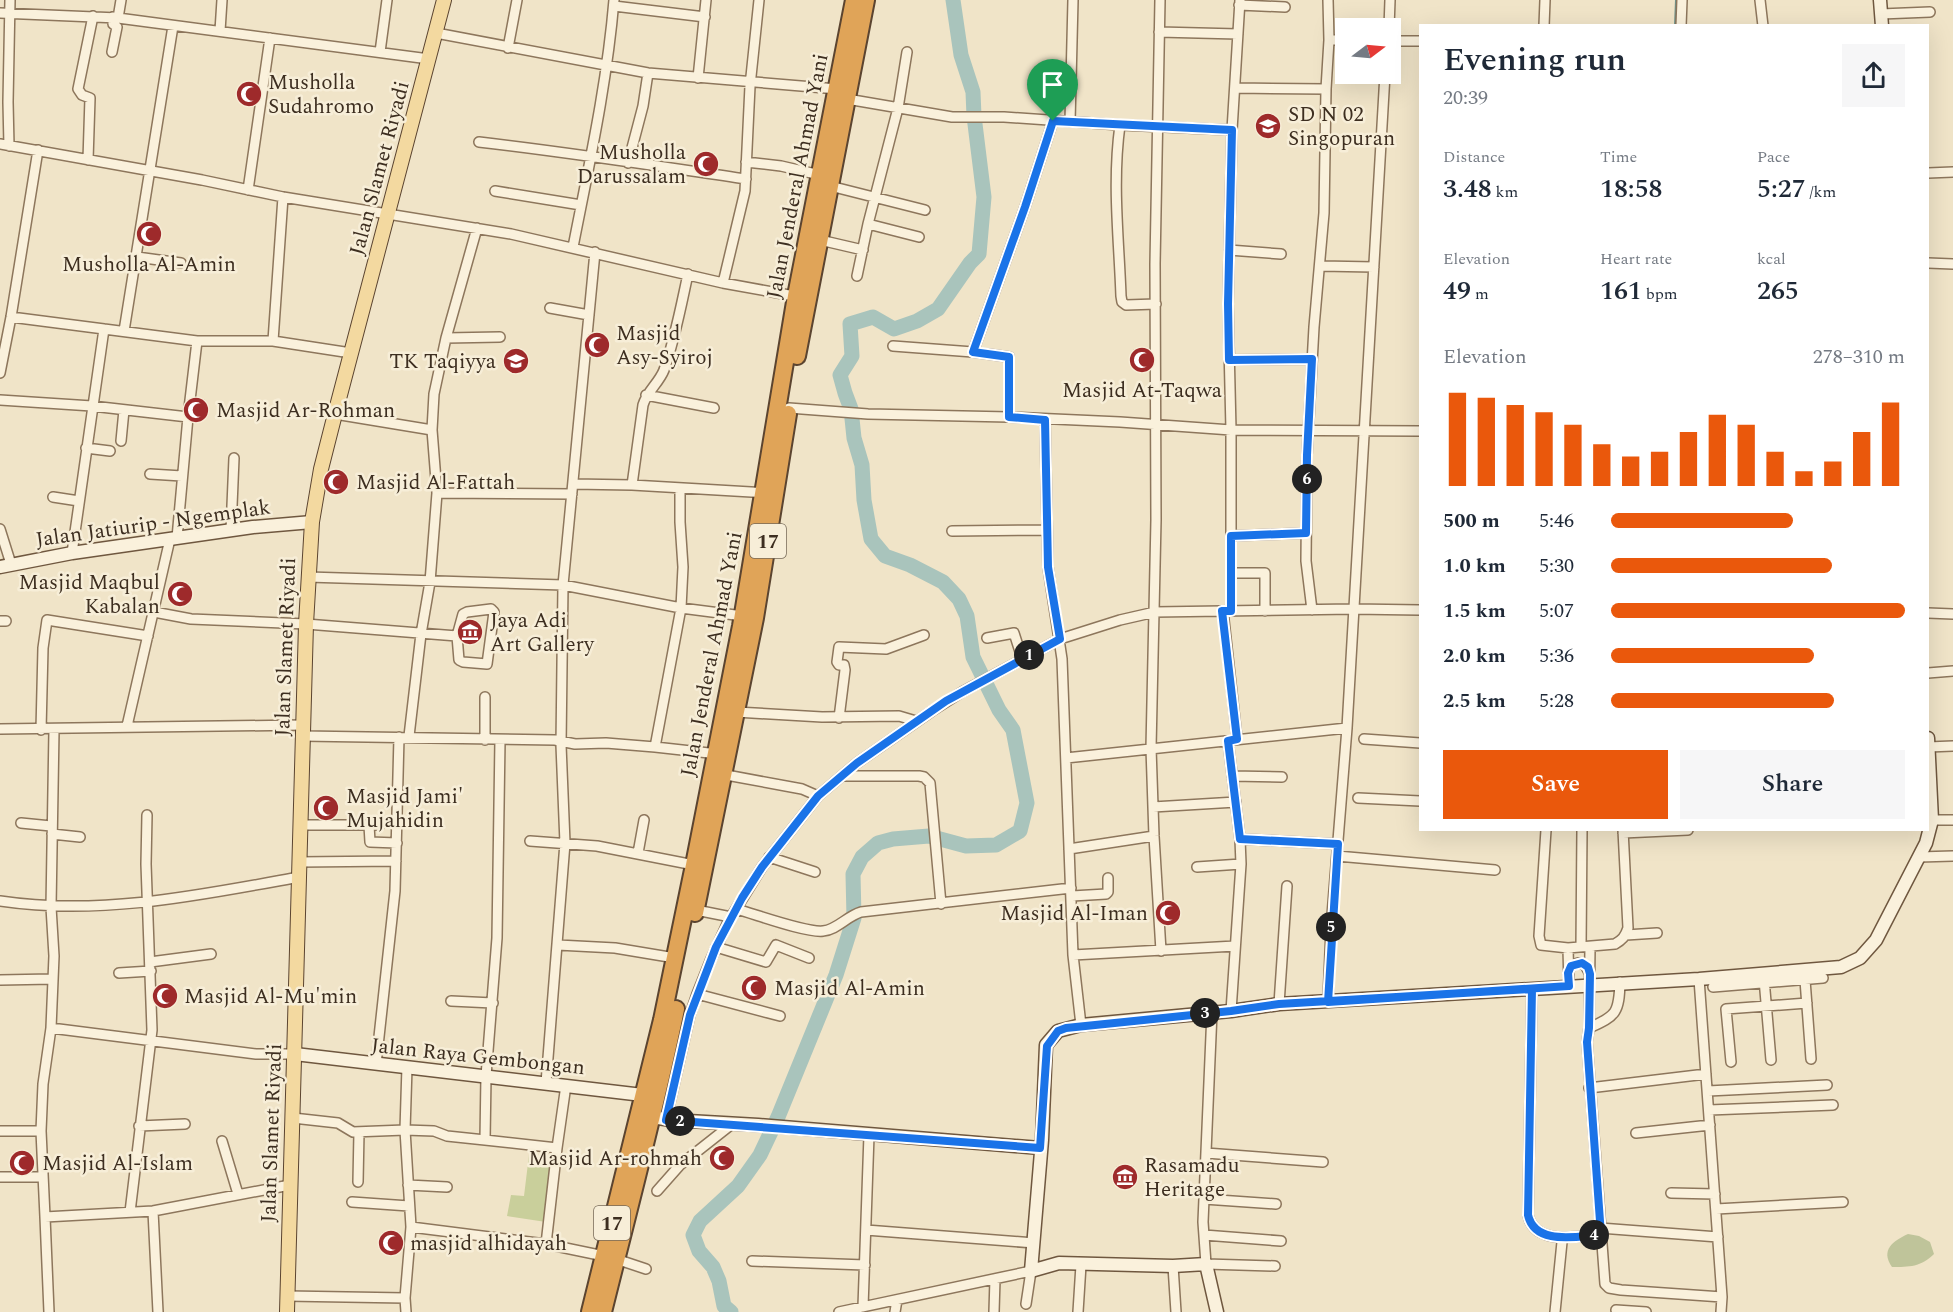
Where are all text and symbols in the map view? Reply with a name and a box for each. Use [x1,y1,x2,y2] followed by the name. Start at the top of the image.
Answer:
[1335,18,1401,84] north arrow
[1335,18,1401,84] map controls
[1443,35,1626,85] text: Evening run
[1842,44,1905,107] button: share
[758,51,837,302] street label: Jalan Jenderal Ahmad Yani
[1027,59,1078,121] pin
[268,67,374,123] place label: Musholla Sudahromo
[1036,68,1069,101] icon: arrive
[341,78,419,259] street label: Jalan Slamet Riyadi
[234,79,264,109] mosque icon: Musholla Sudahromo
[1443,83,1488,113] text: 20:39
[1288,99,1395,155] place label: SD N 02 Singopuran
[1253,111,1283,141] school or university icon: SD N 02 Singopuran
[577,137,687,193] place label: Musholla Darussalam
[1443,145,1505,169] text: Distance
[1600,145,1637,169] text: Time
[1757,145,1790,169] text: Pace
[691,149,721,179] mosque icon: Musholla Darussalam
[1443,169,1492,209] text: 3.48
[1600,169,1663,209] text: 18:58
[1757,169,1806,209] text: 5:27
[1492,180,1518,204] text: km
[1806,180,1836,204] text: /km
[134,219,164,249] mosque icon: Musholla Al-Amin
[1443,247,1510,271] text: Elevation
[1600,247,1672,271] text: Heart rate
[1757,247,1786,271] text: kcal
[62,249,236,281] place label: Musholla Al-Amin
[1443,271,1471,311] text: 49
[1600,271,1642,311] text: 161
[1757,271,1799,311] text: 265
[1471,282,1489,306] text: m
[1642,282,1678,306] text: bpm
[616,318,713,374] place label: Masjid Asy-Syiroj
[582,330,612,360] mosque icon: Masjid Asy-Syiroj
[1443,342,1527,372] text: Elevation
[1813,342,1905,372] text: 278–310 m
[1127,345,1157,375] mosque icon: Masjid At-Taqwa
[389,346,497,378] place label: TK Taqiyya
[501,346,531,376] school or university icon: TK Taqiyya
[1062,375,1223,407] place label: Masjid At-Taqwa
[181,395,211,425] mosque icon: Masjid Ar-Rohman
[216,395,395,427] place label: Masjid Ar-Rohman
[1292,464,1322,494] pin: 6
[321,467,351,497] mosque icon: Masjid Al-Fattah
[356,467,515,499] place label: Masjid Al-Fattah
[1303,467,1311,491] text: 6
[34,492,273,556] street label: Jalan Jatiurip - Ngemplak
[1443,506,1500,536] text: 500 m
[1539,506,1574,536] text: 5:46
[750,524,786,558] road number: 17
[672,529,751,780] street label: Jalan Jenderal Ahmad Yani
[1443,551,1506,581] text: 1.0 km
[1539,551,1574,581] text: 5:30
[267,557,305,737] street label: Jalan Slamet Riyadi
[19,567,160,623] place label: Masjid Maqbul Kabalan
[165,579,195,609] mosque icon: Masjid Maqbul Kabalan
[1443,596,1506,626] text: 1.5 km
[1539,596,1574,626] text: 5:07
[490,605,595,661] place label: Jaya Adi Art Gallery
[455,617,485,647] museum icon: Jaya Adi Art Gallery
[1014,640,1044,670] pin: 1
[1443,641,1506,671] text: 2.0 km
[1539,641,1574,671] text: 5:36
[1025,643,1033,667] text: 1
[1443,686,1506,716] text: 2.5 km
[1539,686,1574,716] text: 5:28
[1443,750,1668,819] button: Save
[1680,750,1905,819] button: Share
[346,781,463,837] place label: Masjid Jami' Mujahidin
[311,793,341,823] mosque icon: Masjid Jami' Mujahidin
[1000,898,1148,930] place label: Masjid Al-Iman
[1153,898,1183,928] mosque icon: Masjid Al-Iman
[1316,912,1346,942] pin: 5
[1327,915,1335,939] text: 5
[739,973,769,1003] mosque icon: Masjid Al-Amin
[774,973,925,1005] place label: Masjid Al-Amin
[150,981,180,1011] mosque icon: Masjid Al-Mu'min
[184,981,357,1013] place label: Masjid Al-Mu'min
[1190,998,1220,1028] pin: 3
[1201,1001,1209,1025] text: 3
[369,1030,586,1084] street label: Jalan Raya Gembongan
[253,1043,291,1223] street label: Jalan Slamet Riyadi
[665,1106,695,1136] pin: 2
[676,1109,684,1133] text: 2
[528,1143,702,1175] place label: Masjid Ar-rohmah
[707,1143,737,1173] mosque icon: Masjid Ar-rohmah
[7,1148,37,1178] mosque icon: Masjid Al-Islam
[42,1148,193,1180] place label: Masjid Al-Islam
[1144,1150,1240,1206] place label: Rasamadu Heritage
[1110,1162,1140,1192] museum icon: Rasamadu Heritage
[594,1206,630,1240] road number: 17
[1579,1220,1609,1250] pin: 4
[1590,1223,1598,1247] text: 4
[376,1228,406,1258] mosque icon: masjid alhidayah
[410,1228,567,1260] place label: masjid alhidayah

